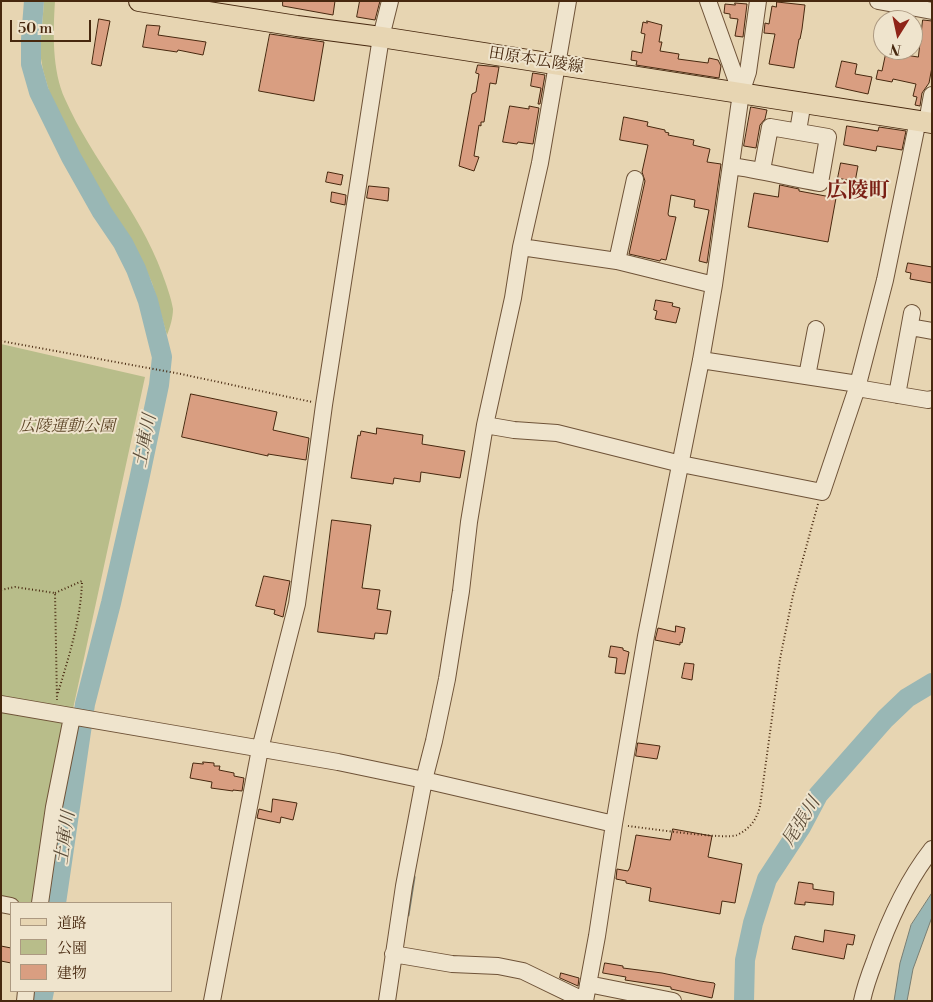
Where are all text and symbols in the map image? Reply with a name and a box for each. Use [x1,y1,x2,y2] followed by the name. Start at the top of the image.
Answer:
[12,10,94,42] scale bar
[873,10,923,60] north arrow
[18,19,52,38] text: 50 m
[889,39,903,59] text: N
[487,44,585,78] street label: 田原本広陵線
[827,179,889,205] district label: 広陵町
[130,412,162,470] water label: 土庫川
[19,417,115,437] park label: 広陵運動公園
[779,793,825,851] water label: 尾張川
[52,810,80,866] water label: 土庫川
[10,902,172,992] legend
[57,914,87,933] text: 道路
[57,939,87,958] text: 公園
[57,964,87,983] text: 建物

